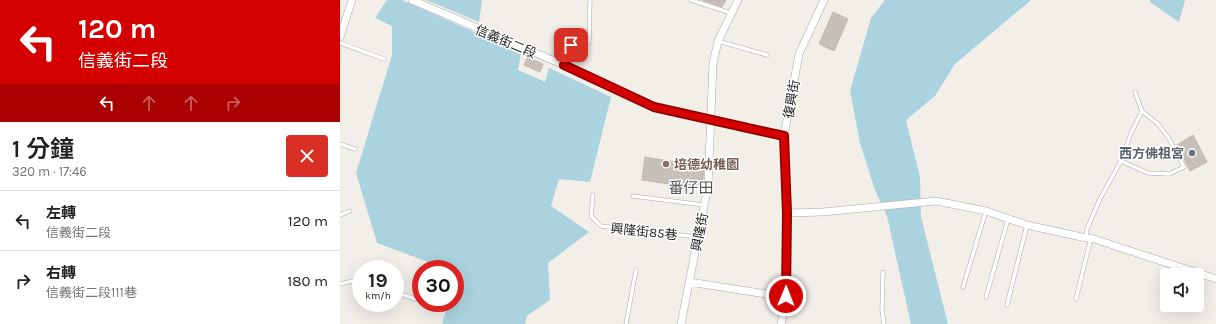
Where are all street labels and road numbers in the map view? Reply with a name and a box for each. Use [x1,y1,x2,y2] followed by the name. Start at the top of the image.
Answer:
[473,22,539,61] street label: 信義街二段
[781,79,802,120] street label: 復興街
[688,212,711,253] street label: 興隆街
[610,221,678,242] street label: 興隆街85巷

